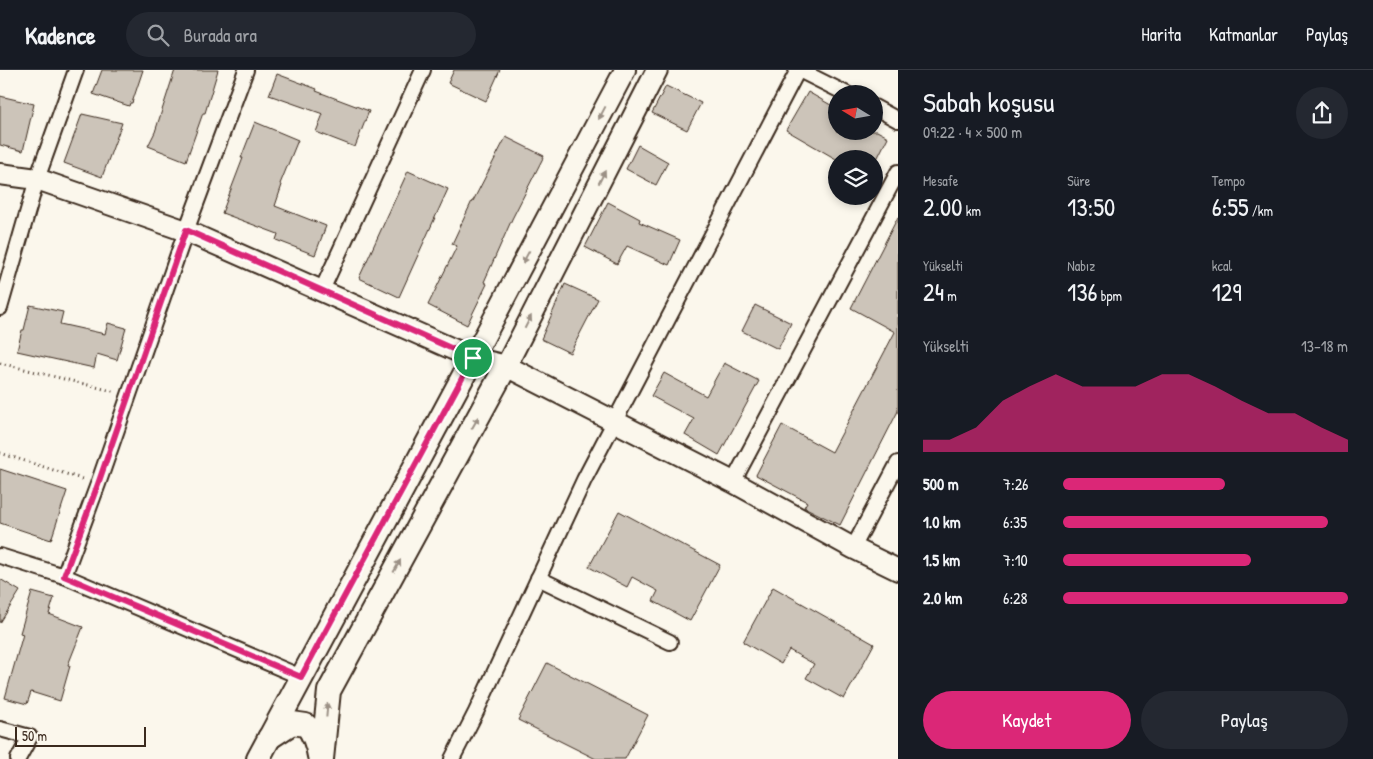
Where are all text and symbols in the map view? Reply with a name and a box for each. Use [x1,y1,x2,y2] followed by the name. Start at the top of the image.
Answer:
[126,12,476,57] search box
[25,19,96,51] text: Kadence
[144,21,172,49] icon: search
[184,22,257,48] text: Burada ara
[1141,22,1181,47] text: Harita
[1209,22,1278,47] text: Katmanlar
[1306,22,1348,47] text: Paylaş
[923,83,1054,121] text: Sabah koşusu
[828,85,882,140] north arrow
[828,85,883,205] map controls
[1296,87,1348,139] button: share
[598,106,606,120] one-way arrow
[923,121,1022,143] text: 09:22 · 4 × 500 m
[828,150,883,205] button: layers
[598,170,606,185] one-way arrow
[923,171,958,190] text: Mesafe
[1067,171,1090,190] text: Süre
[1212,171,1245,190] text: Tempo
[923,190,962,224] text: 2.00
[1067,190,1115,224] text: 13:50
[1212,190,1249,224] text: 6:55
[962,201,981,220] text: km
[1249,201,1273,220] text: /km
[522,250,530,264] one-way arrow
[923,256,963,275] text: Yükselti
[1067,256,1095,275] text: Nabız
[1212,256,1232,275] text: kcal
[923,275,944,309] text: 24
[1067,275,1098,309] text: 136
[1212,275,1242,309] text: 129
[944,286,957,305] text: m
[1098,286,1122,305] text: bpm
[524,315,532,330] one-way arrow
[923,335,969,357] text: Yükselti
[1301,335,1348,357] text: 13–18 m
[452,337,494,379] pin
[459,344,487,372] icon: arrive
[471,416,479,430] one-way arrow
[923,473,959,495] text: 500 m
[1003,473,1029,495] text: 7:26
[923,511,961,533] text: 1.0 km
[1003,511,1027,533] text: 6:35
[923,549,960,571] text: 1.5 km
[1003,549,1028,571] text: 7:10
[393,558,401,573] one-way arrow
[923,587,962,609] text: 2.0 km
[1003,587,1028,609] text: 6:28
[923,691,1131,749] button: Kaydet
[1141,691,1348,749] button: Paylaş
[323,702,331,718] one-way arrow
[15,724,146,747] scale bar
[22,726,47,745] text: 50 m

